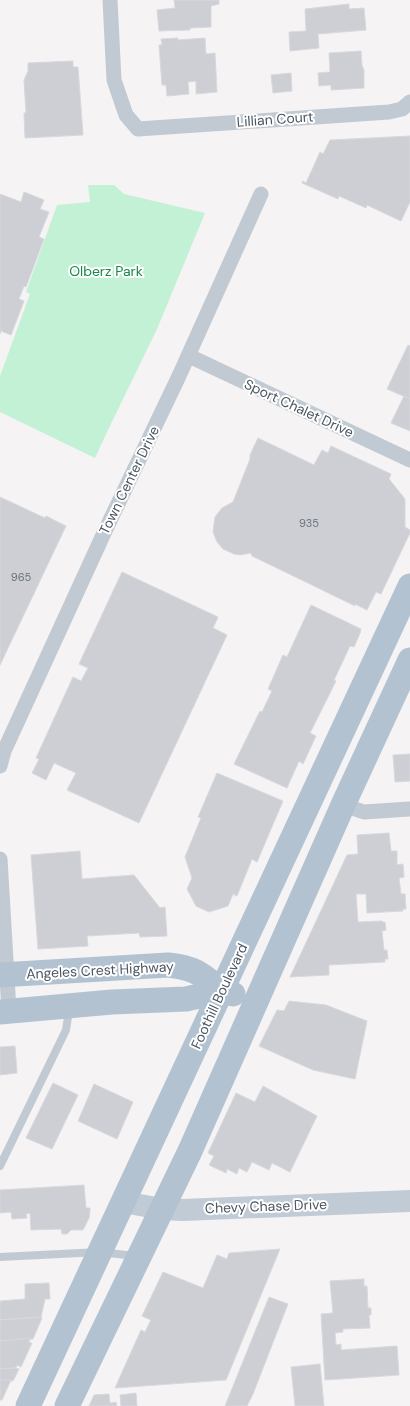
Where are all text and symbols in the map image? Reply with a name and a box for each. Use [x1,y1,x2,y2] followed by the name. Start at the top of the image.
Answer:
[236,107,314,131] street label: Lillian Court
[69,262,143,280] park label: Olberz Park
[242,375,357,441] street label: Sport Chalet Drive
[95,423,163,537] street label: Town Center Drive
[299,516,319,530] house number: 935
[11,570,31,584] house number: 965
[187,940,251,1052] street label: Foothill Boulevard
[26,957,175,983] street label: Angeles Crest Highway
[205,1195,327,1217] street label: Chevy Chase Drive

